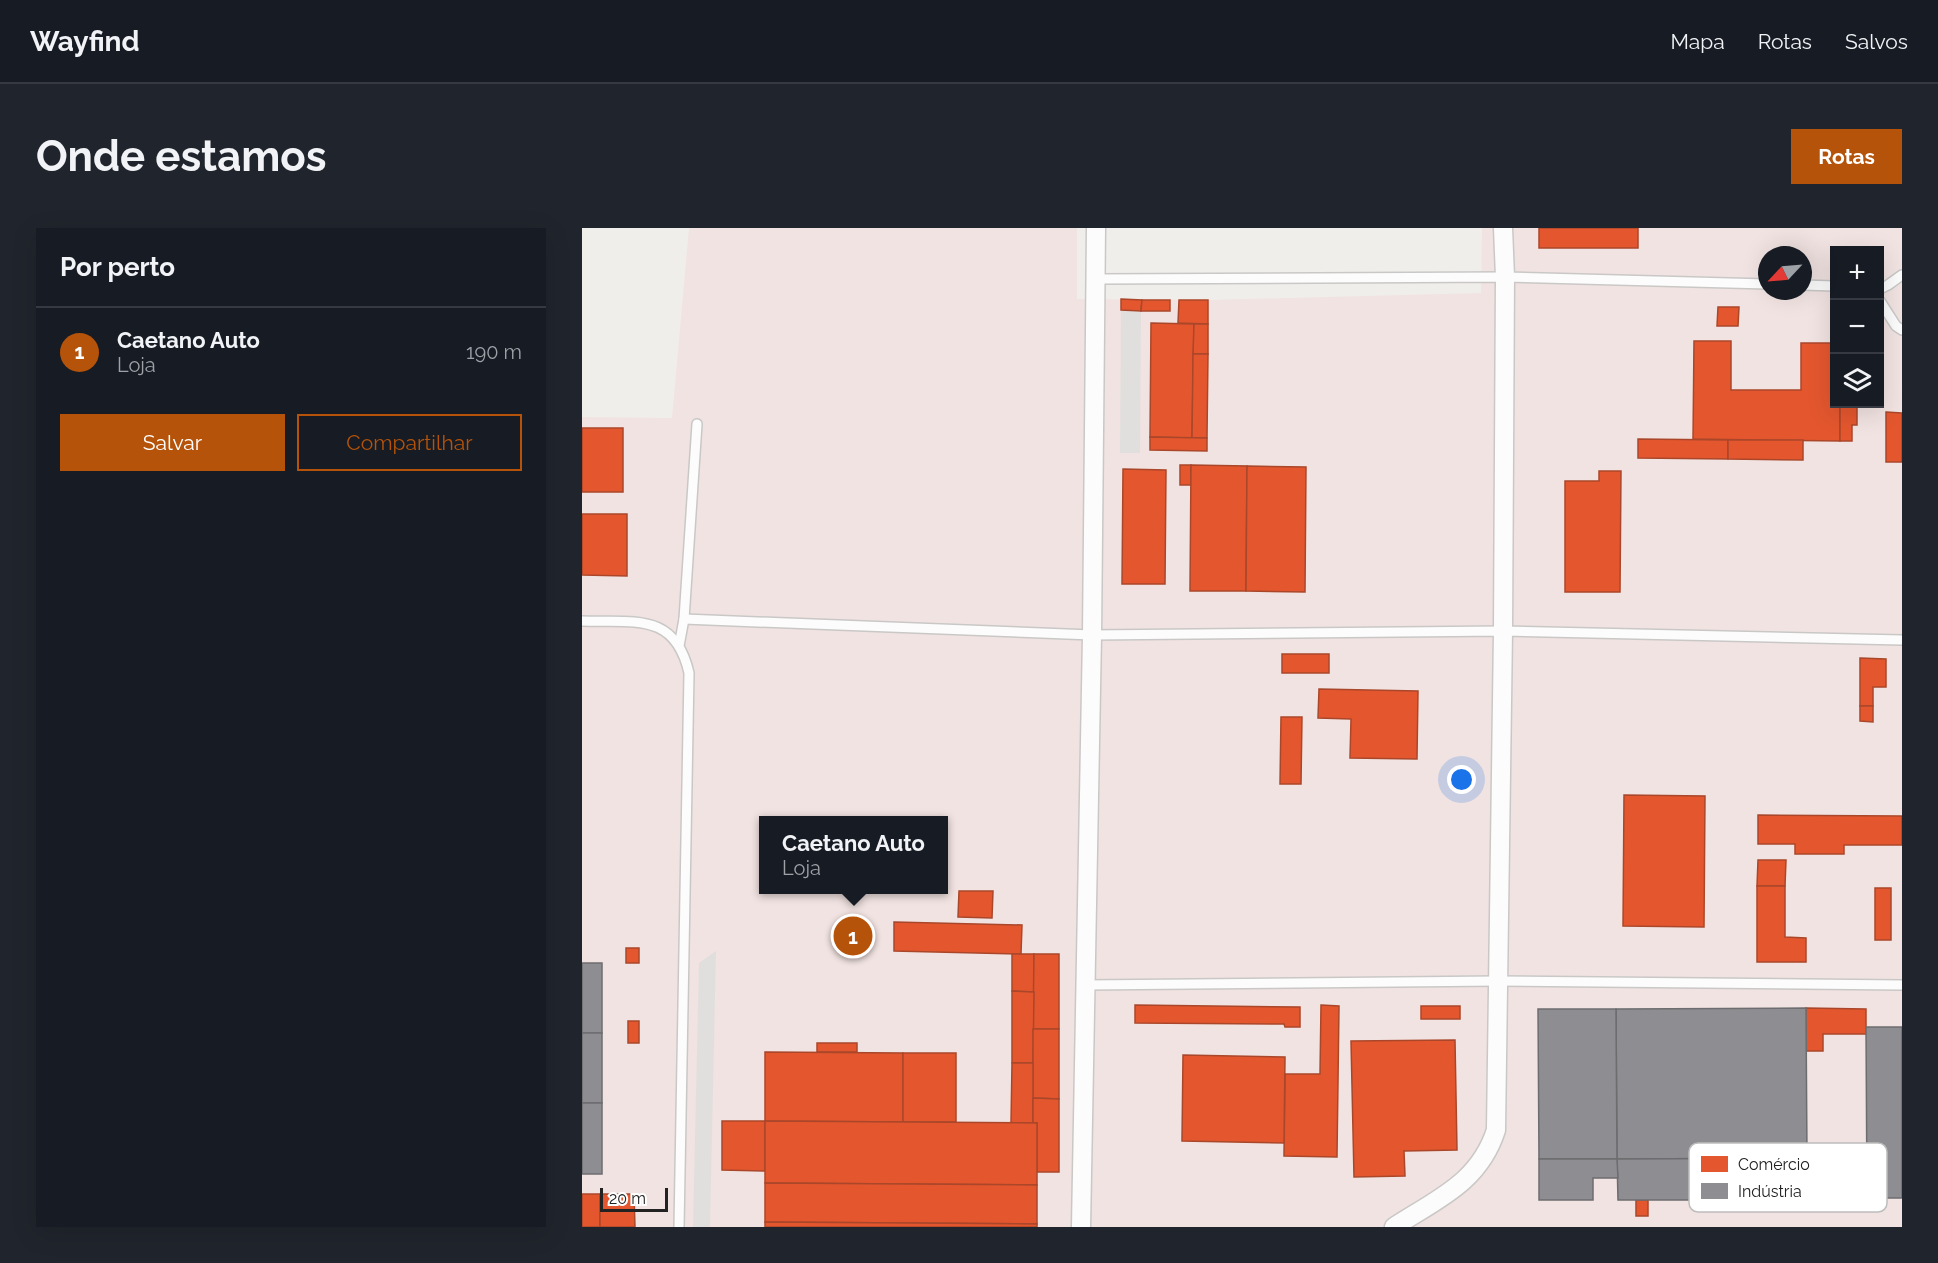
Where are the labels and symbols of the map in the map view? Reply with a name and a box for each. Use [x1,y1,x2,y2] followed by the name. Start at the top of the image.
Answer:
[1758,246,1812,300] north arrow
[1447,765,1476,794] your location
[834,914,872,958] pin: 1
[1689,1143,1887,1212] legend
[1738,1155,1810,1174] text: Comércio
[1738,1182,1802,1201] text: Indústria
[600,1185,668,1212] scale bar

